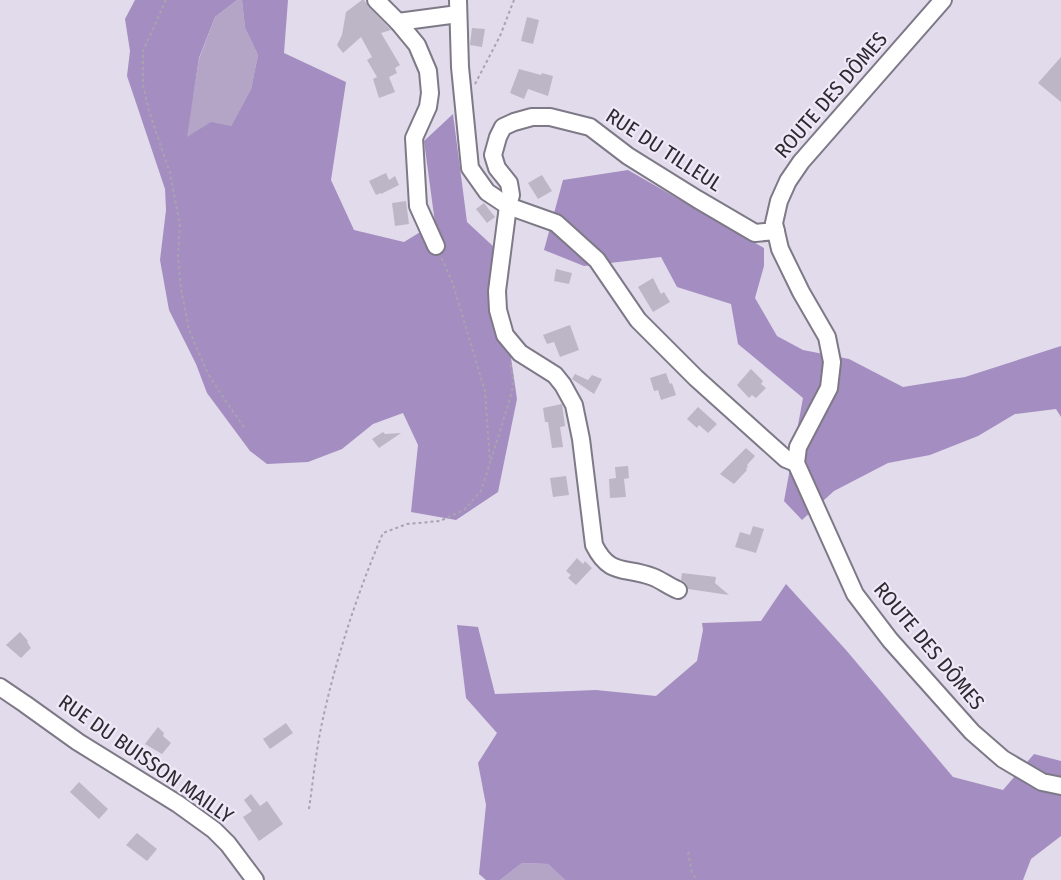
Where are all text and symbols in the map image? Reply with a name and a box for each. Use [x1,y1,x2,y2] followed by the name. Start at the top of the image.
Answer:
[769,27,893,163] street label: ROUTE DES DÔMES
[601,103,728,198] street label: RUE DU TILLEUL
[868,577,990,715] street label: ROUTE DES DÔMES
[54,689,239,829] street label: RUE DU BUISSON MAILLY

